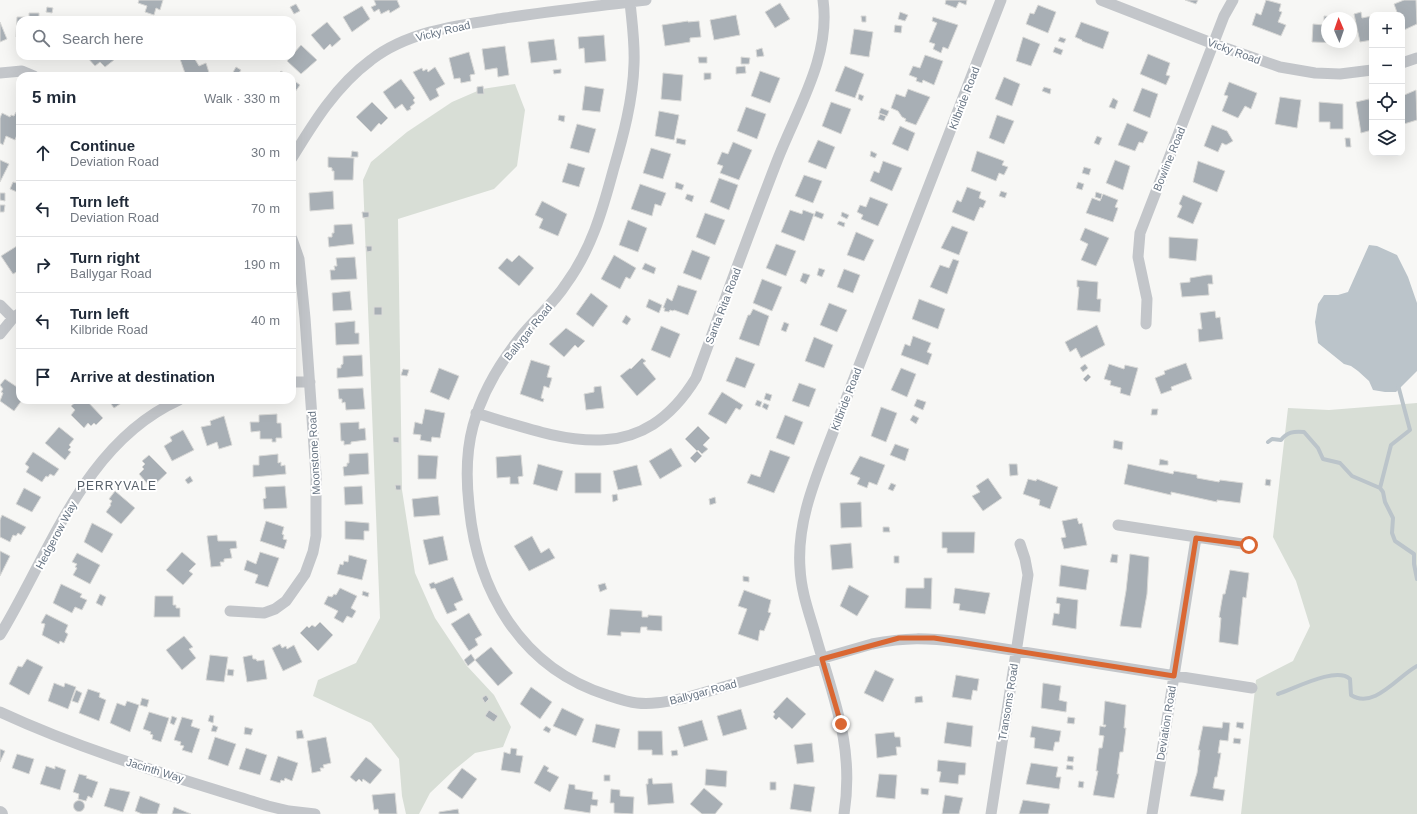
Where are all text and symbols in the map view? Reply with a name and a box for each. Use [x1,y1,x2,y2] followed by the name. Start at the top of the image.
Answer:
[1321,12,1357,48] north arrow
[1369,12,1405,156] map controls
[1369,12,1405,48] button: +
[16,16,296,60] search box
[415,18,471,44] street label: Vicky Road
[30,27,52,49] icon: search
[62,30,144,47] text: Search here
[1206,36,1262,66] street label: Vicky Road
[1369,48,1405,84] button: −
[947,65,981,131] street label: Kilbride Road
[1369,84,1405,120] button: locate
[32,88,76,107] text: 5 min
[204,91,280,106] text: Walk · 330 m
[1369,120,1405,156] button: layers
[1151,125,1187,193] street label: Bowline Road
[70,137,135,154] text: Continue
[32,142,54,164] icon: ahead
[251,145,280,160] text: 30 m
[70,154,159,169] text: Deviation Road
[70,193,129,210] text: Turn left
[32,198,54,220] icon: left
[251,201,280,216] text: 70 m
[70,210,159,225] text: Deviation Road
[70,249,140,266] text: Turn right
[32,254,54,276] icon: right
[244,257,280,272] text: 190 m
[70,266,152,281] text: Ballygar Road
[703,266,743,346] street label: Santa Rita Road
[502,301,554,363] street label: Ballygar Road
[70,305,129,322] text: Turn left
[32,310,54,332] icon: left
[251,313,280,328] text: 40 m
[70,322,148,337] text: Kilbride Road
[32,366,54,388] icon: arrive
[829,366,863,432] street label: Kilbride Road
[70,368,215,385] text: Arrive at destination
[306,411,322,495] street label: Moonstone Road
[77,479,157,493] district label: PERRYVALE
[33,499,79,571] street label: Hedgerow Way
[1240,536,1258,554] route start
[996,663,1020,741] street label: Transoms Road
[668,677,738,707] street label: Ballygar Road
[1154,685,1178,761] street label: Deviation Road
[832,715,850,733] route end
[125,756,186,785] street label: Jacinth Way

